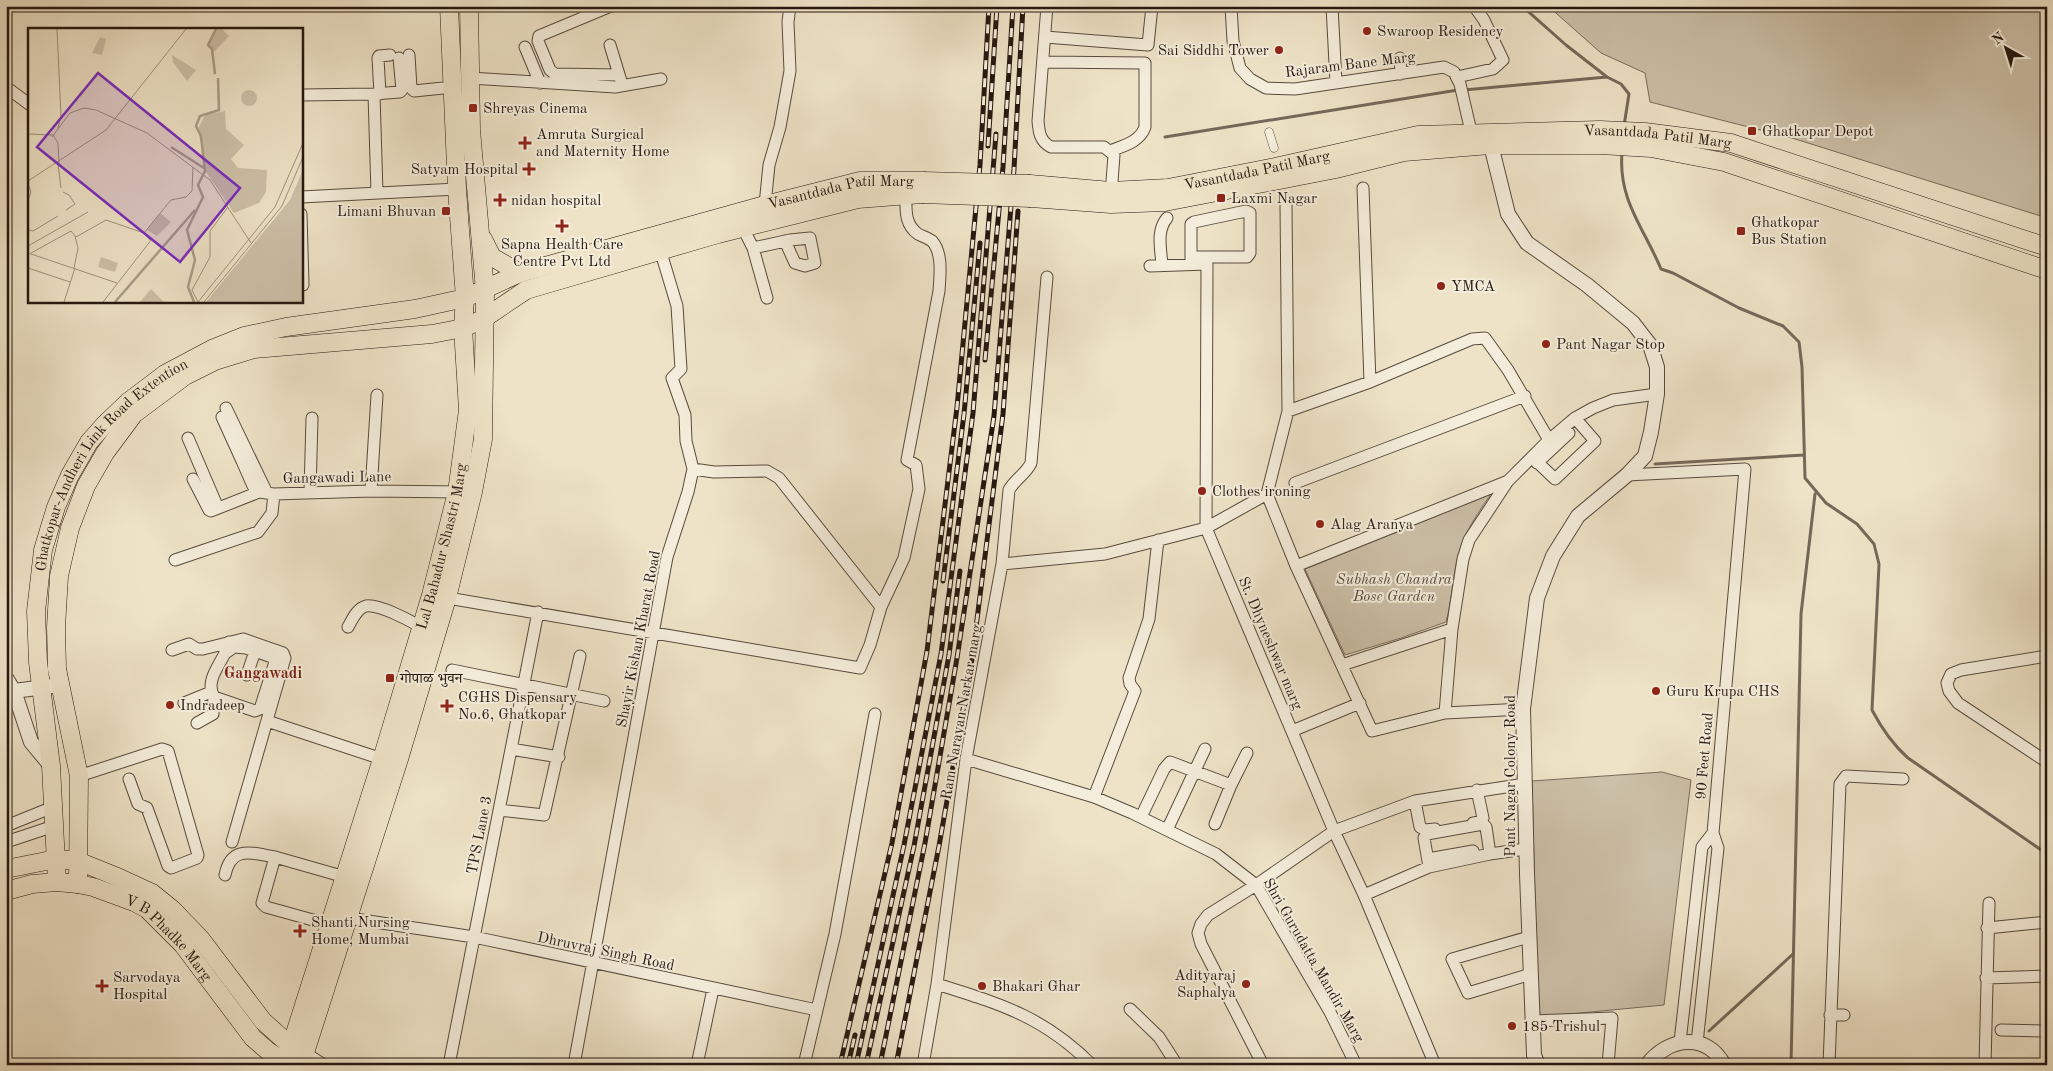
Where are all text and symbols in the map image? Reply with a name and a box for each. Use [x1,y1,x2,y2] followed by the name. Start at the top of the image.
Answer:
[1980,22,2030,72] north arrow
[1361,25,1373,37] marker: Swaroop Residency
[1377,25,1503,40] place label: Swaroop Residency
[28,28,302,302] inset map
[1990,30,2007,47] text: N
[1158,44,1269,59] place label: Sai Siddhi Tower
[1273,44,1285,56] marker: Sai Siddhi Tower
[1284,50,1416,81] street label: Rajaram Bane Marg
[467,102,479,114] marker: Shreyas Cinema
[483,102,588,117] place label: Shreyas Cinema
[1583,124,1732,152] street label: Vasantdada Patil Marg
[1746,125,1758,137] marker: Ghatkopar Depot
[1762,125,1873,140] place label: Ghatkopar Depot
[536,128,670,160] place label: Amruta Surgical and Maternity Home
[518,136,532,150] marker: Amruta Surgical and Maternity Home
[1183,149,1332,194] street label: Vasantdada Patil Marg
[522,162,536,176] marker: Satyam Hospital
[411,163,518,178] place label: Satyam Hospital
[767,175,914,213] street label: Vasantdada Patil Marg
[1215,192,1227,204] marker: Laxmi Nagar
[1231,192,1317,207] place label: Laxmi Nagar
[493,193,507,207] marker: nidan hospital
[511,194,601,209] place label: nidan hospital
[337,205,436,220] place label: Limani Bhuvan
[440,205,452,217] marker: Limani Bhuvan
[1751,216,1827,248] place label: Ghatkopar Bus Station
[555,219,569,233] marker: Sapna Health Care Centre Pvt Ltd
[1735,225,1747,237] marker: Ghatkopar Bus Station
[501,238,623,270] place label: Sapna Health Care Centre Pvt Ltd
[1435,280,1447,292] marker: YMCA
[1451,280,1496,295] place label: YMCA
[1540,338,1552,350] marker: Pant Nagar Stop
[1556,338,1665,353] place label: Pant Nagar Stop
[35,357,191,572] street label: Ghatkopar-Andheri Link Road Extention
[415,463,470,632] street label: Lal Bahadur Shastri Marg
[283,470,392,487] street label: Gangawadi Lane
[1196,485,1208,497] marker: Clothes ironing
[1212,485,1311,500] place label: Clothes ironing
[1314,518,1326,530] marker: Alag Aranya
[1330,518,1414,533] place label: Alag Aranya
[615,549,664,729] street label: Shayir Kishan Kharat Road
[1336,573,1452,605] park label: Subhash Chandra Bose Garden
[1235,575,1304,712] street label: St. Dhyneshwar marg
[940,623,985,801] street label: Ram Narayan Narkar marg
[224,666,302,682] district label: Gangawadi
[399,670,464,687] place label: गोपाळ भुवन
[384,672,396,684] marker: गोपाळ भुवन
[1650,685,1662,697] marker: Guru Krupa CHS
[1666,685,1779,700] place label: Guru Krupa CHS
[458,691,577,723] place label: CGHS Dispensary No.6, Ghatkopar
[1504,695,1519,857] street label: Pant Nagar Colony Road
[164,699,176,711] marker: Indradeep
[180,699,245,714] place label: Indradeep
[440,699,454,713] marker: CGHS Dispensary No.6, Ghatkopar
[1694,712,1717,800] street label: 90 Feet Road
[465,795,495,876] street label: TPS Lane 3
[1260,876,1366,1045] street label: Shri Gurudatta Mandir Marg
[123,893,214,985] street label: V B Phadke Marg
[311,916,410,948] place label: Shanti Nursing Home, Mumbai
[293,924,307,938] marker: Shanti Nursing Home, Mumbai
[536,931,676,974] street label: Dhruvraj Singh Road
[1174,969,1237,1001] place label: Adityaraj Saphalya
[113,971,181,1003] place label: Sarvodaya Hospital
[1240,978,1252,990] marker: Adityaraj Saphalya
[95,979,109,993] marker: Sarvodaya Hospital
[976,980,988,992] marker: Bhakari Ghar
[992,980,1080,995] place label: Bhakari Ghar
[1506,1020,1518,1032] marker: 185 Trishul
[1522,1020,1600,1035] place label: 185 Trishul

